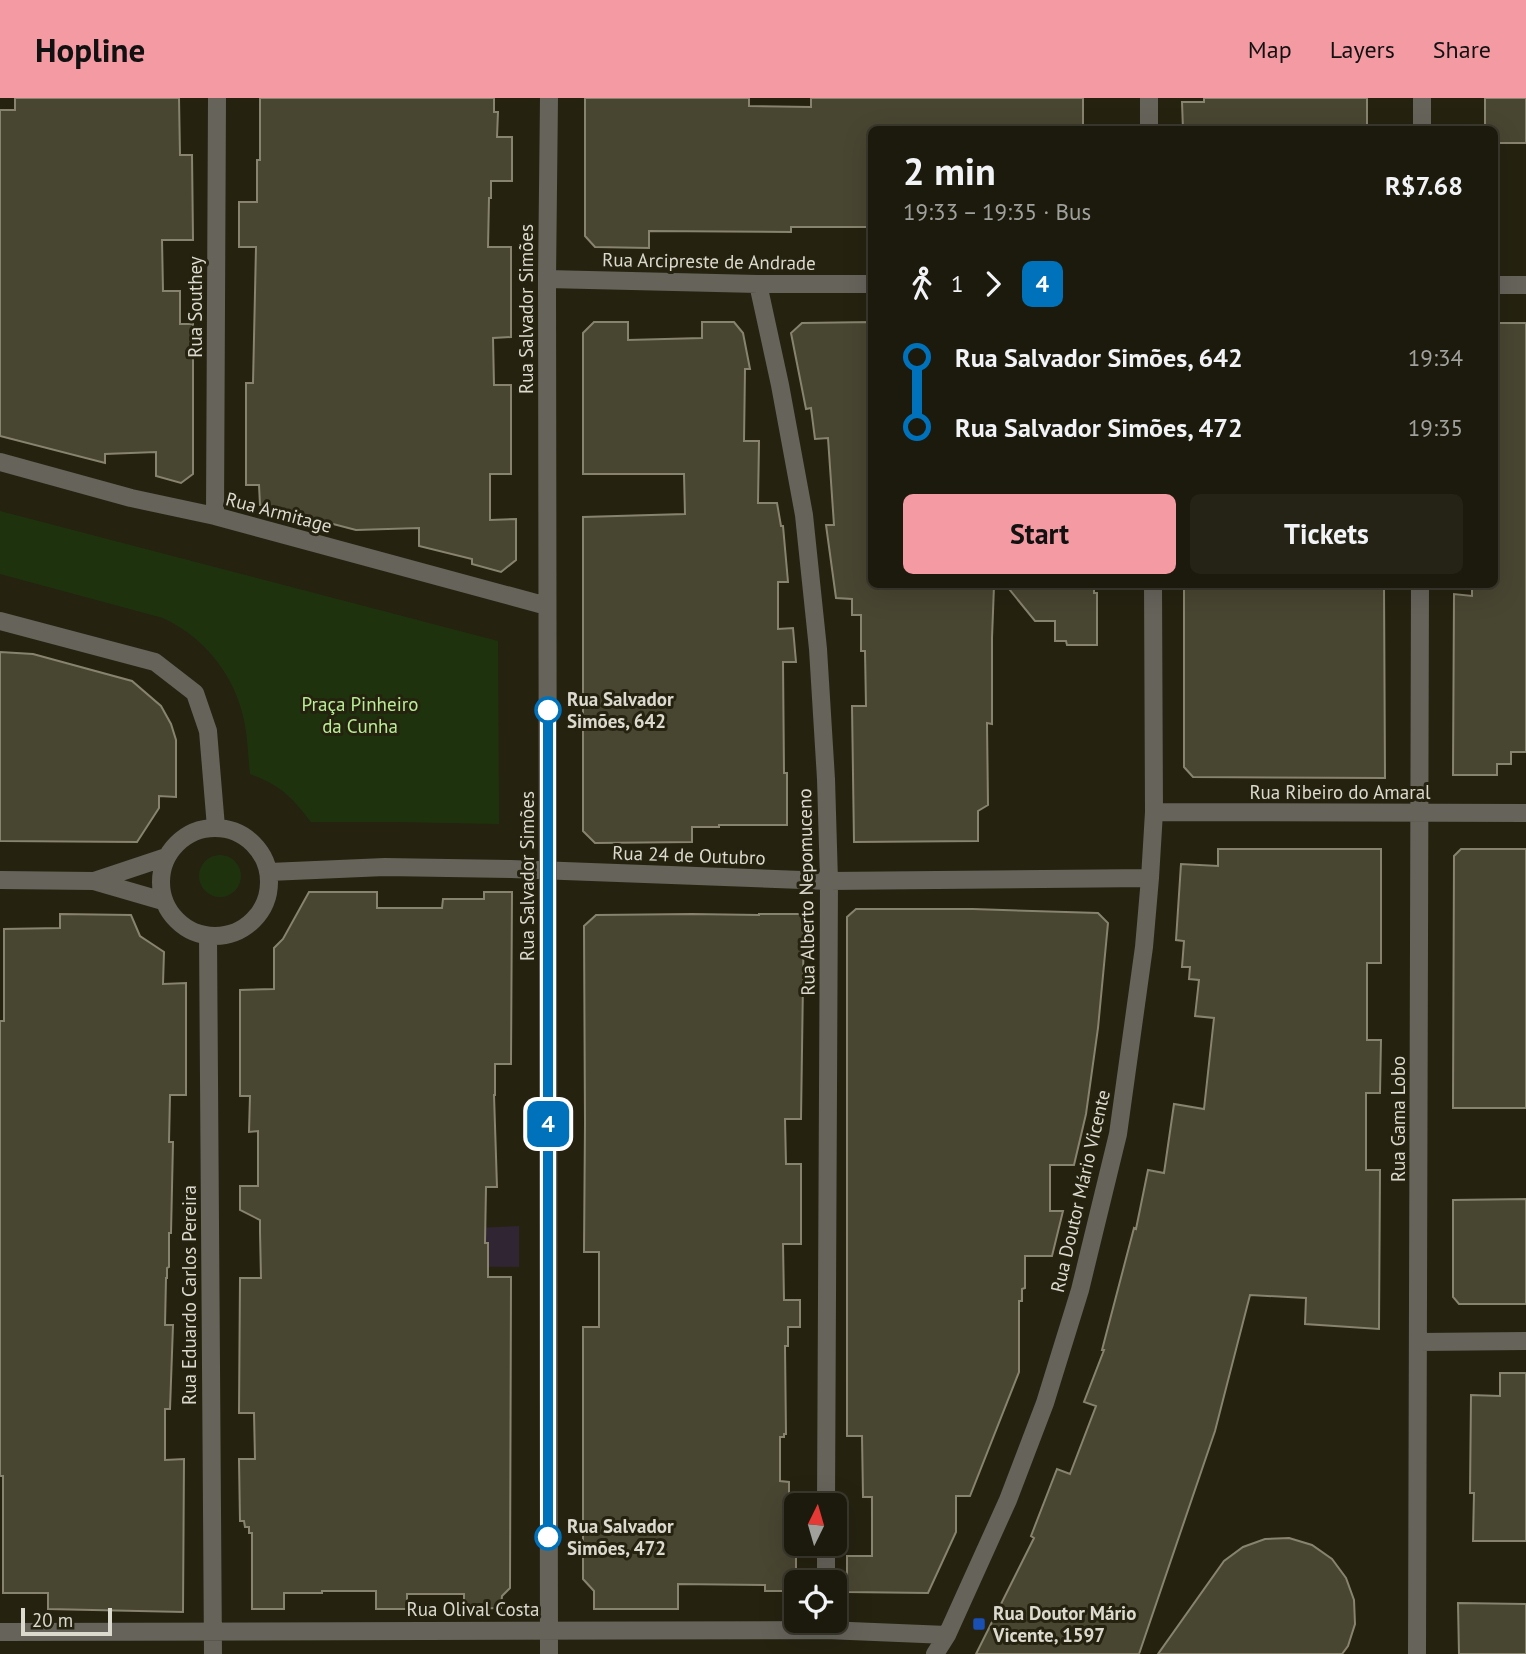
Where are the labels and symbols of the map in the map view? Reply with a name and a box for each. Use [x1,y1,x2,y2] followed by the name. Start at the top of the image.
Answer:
[514,224,538,394] street label: Rua Salvador Simões
[602,247,816,275] street label: Rua Arcipreste de Andrade
[183,256,207,358] street label: Rua Southey
[223,486,335,538] street label: Rua Armitage
[567,687,674,733] place label: Rua Salvador Simões, 642
[302,692,418,738] park label: Praça Pinheiro da Cunha
[535,697,561,723] marker: Rua Salvador Simões, 642
[1249,780,1431,804] street label: Rua Ribeiro do Amaral
[792,788,820,996] street label: Rua Alberto Nepomuceno
[515,791,539,961] street label: Rua Salvador Simões
[612,840,766,870] street label: Rua 24 de Outubro
[1386,1056,1410,1182] street label: Rua Gama Lobo
[1045,1087,1115,1295] street label: Rua Doutor Mário Vicente
[525,1101,571,1147] line badge: 4
[177,1185,201,1405] street label: Rua Eduardo Carlos Pereira
[784,1493,847,1556] north arrow
[567,1514,674,1560] place label: Rua Salvador Simões, 472
[535,1524,561,1550] marker: Rua Salvador Simões, 472
[407,1597,539,1621] street label: Rua Olival Costa
[992,1601,1136,1647] place label: Rua Doutor Mário Vicente, 1597
[21,1605,112,1637] scale bar
[971,1616,987,1632] marker: Rua Doutor Mário Vicente, 1597

